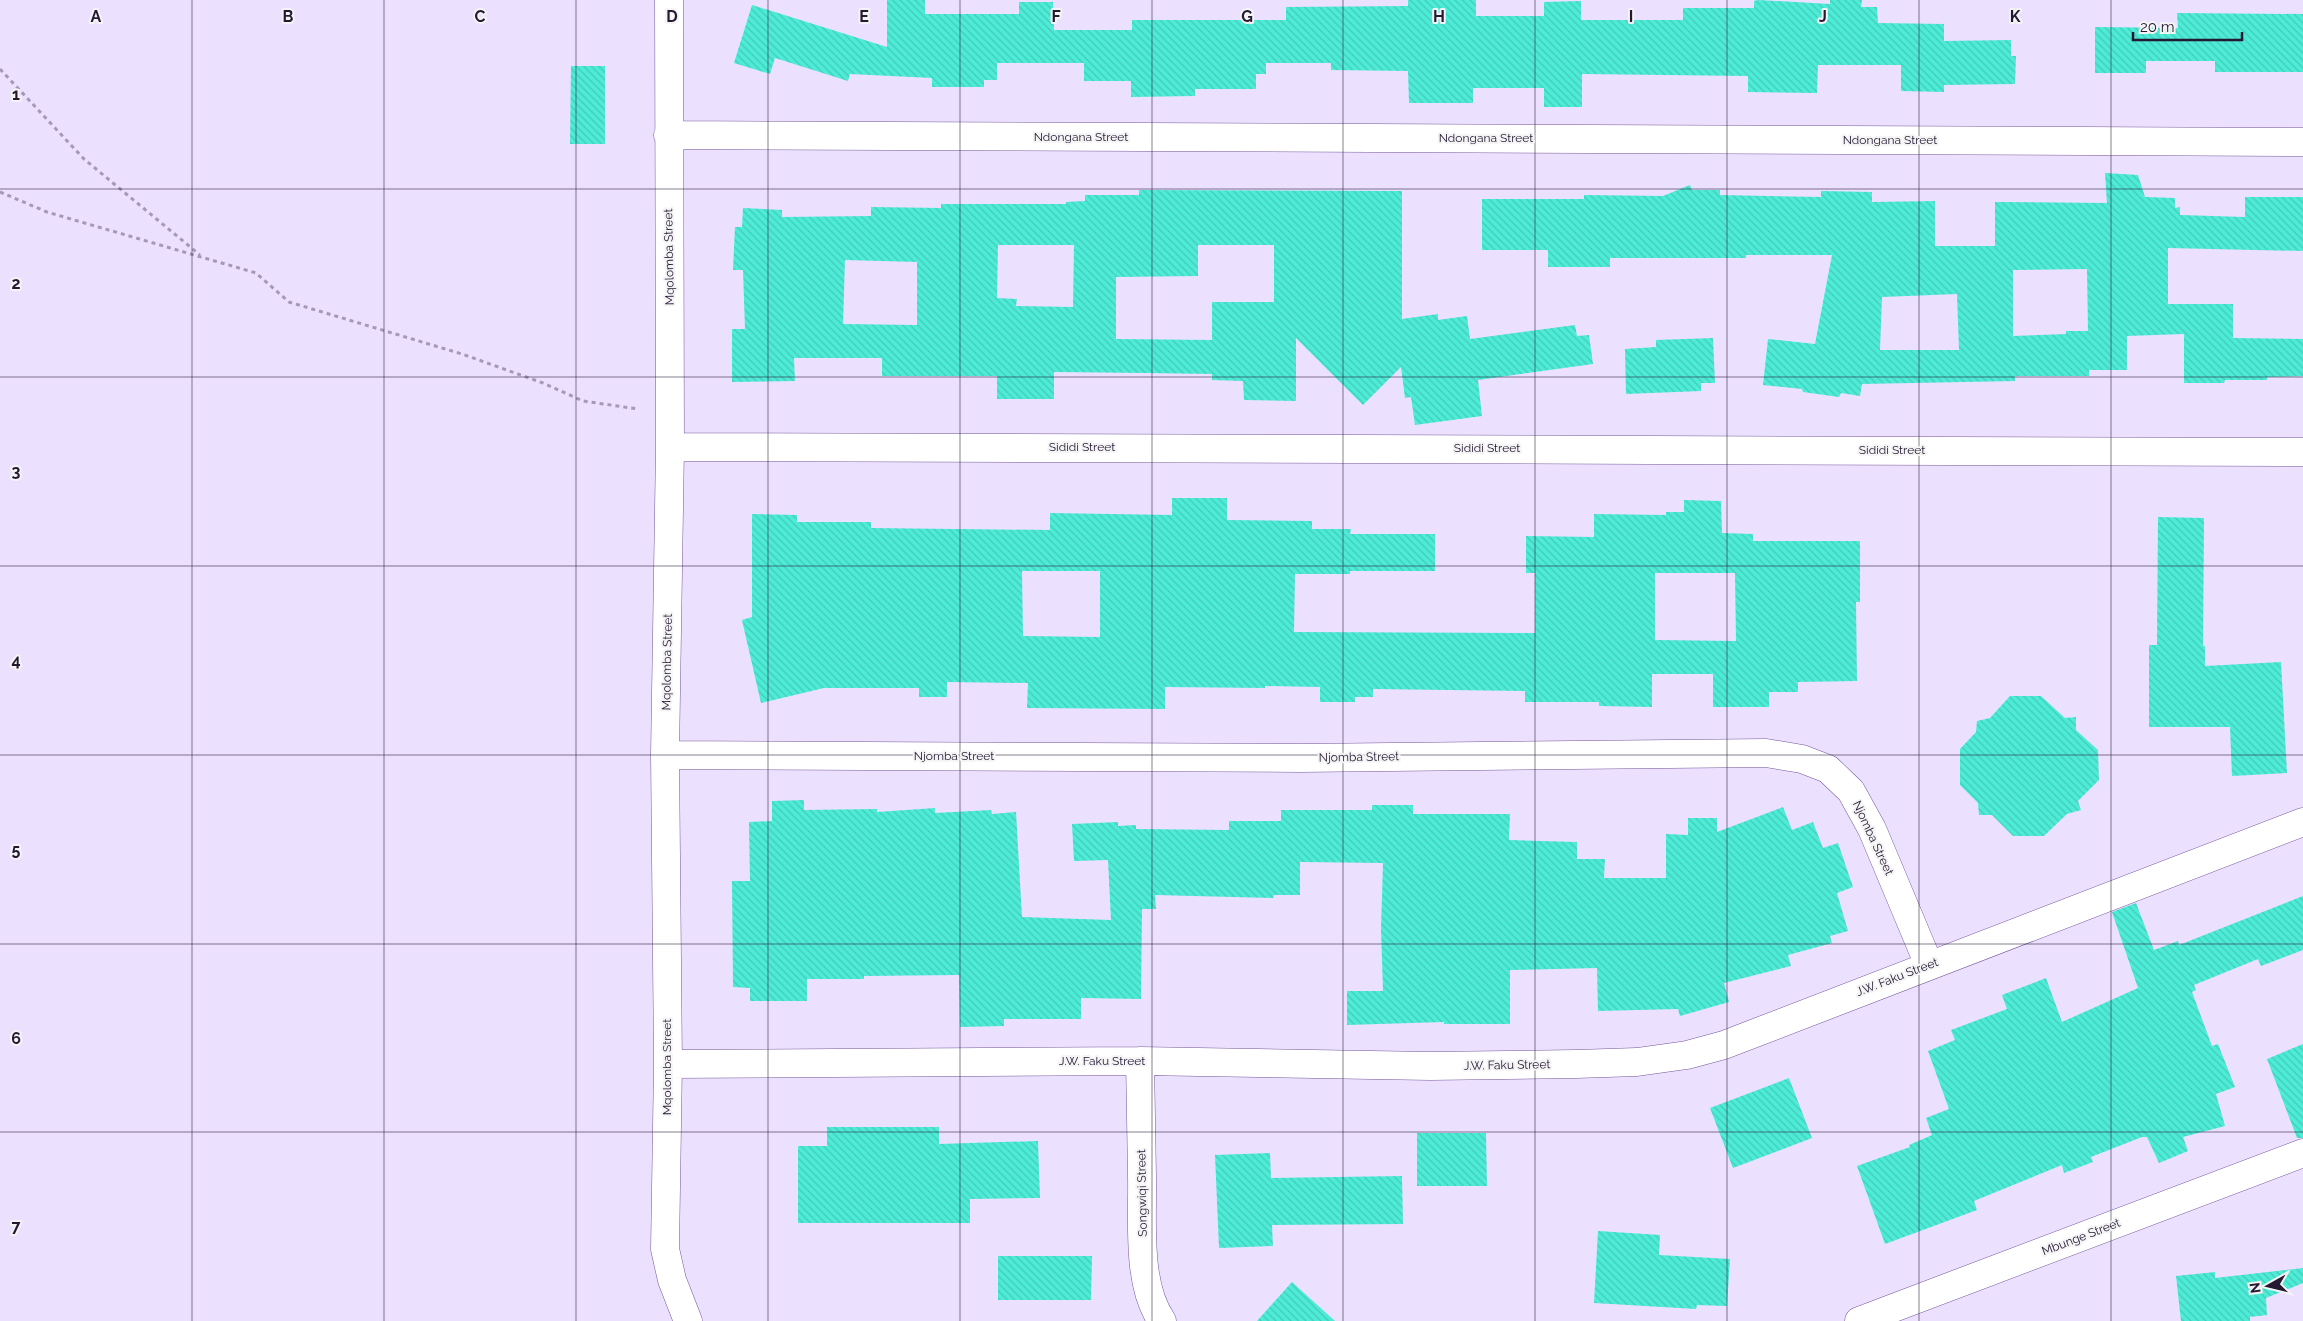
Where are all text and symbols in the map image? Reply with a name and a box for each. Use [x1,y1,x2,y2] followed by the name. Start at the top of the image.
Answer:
[91,7,102,26] text: A
[283,7,294,26] text: B
[475,7,486,26] text: C
[666,7,678,26] text: D
[859,7,869,26] text: E
[1051,7,1061,26] text: F
[1241,7,1253,26] text: G
[1433,7,1445,26] text: H
[1629,7,1633,26] text: I
[1819,7,1827,26] text: J
[2010,7,2021,26] text: K
[2133,10,2242,42] scale bar
[2140,18,2175,36] text: 20 m
[12,85,20,104] text: 1
[1034,130,1128,144] street label: Ndongana Street
[1439,131,1533,145] street label: Ndongana Street
[1843,133,1937,147] street label: Ndongana Street
[661,209,677,305] street label: Mqolomba Street
[11,274,21,293] text: 2
[1049,440,1115,454] street label: Sididi Street
[1454,441,1520,455] street label: Sididi Street
[1859,443,1925,457] street label: Sididi Street
[12,462,21,481] text: 3
[659,614,675,710] street label: Mqolomba Street
[11,651,21,670] text: 4
[914,749,994,763] street label: Njomba Street
[1319,749,1399,765] street label: Njomba Street
[1850,799,1896,877] street label: Njomba Street
[12,840,21,859] text: 5
[1854,955,1940,999] street label: J.W. Faku Street
[660,1019,674,1115] street label: Mqolomba Street
[11,1029,21,1048] text: 6
[1059,1054,1145,1068] street label: J.W. Faku Street
[1464,1057,1550,1073] street label: J.W. Faku Street
[1134,1149,1150,1237] street label: Songwiqi Street
[2040,1216,2122,1258] street label: Mbunge Street
[12,1217,21,1236] text: 7
[2243,1261,2293,1311] north arrow
[2246,1281,2264,1294] text: N

